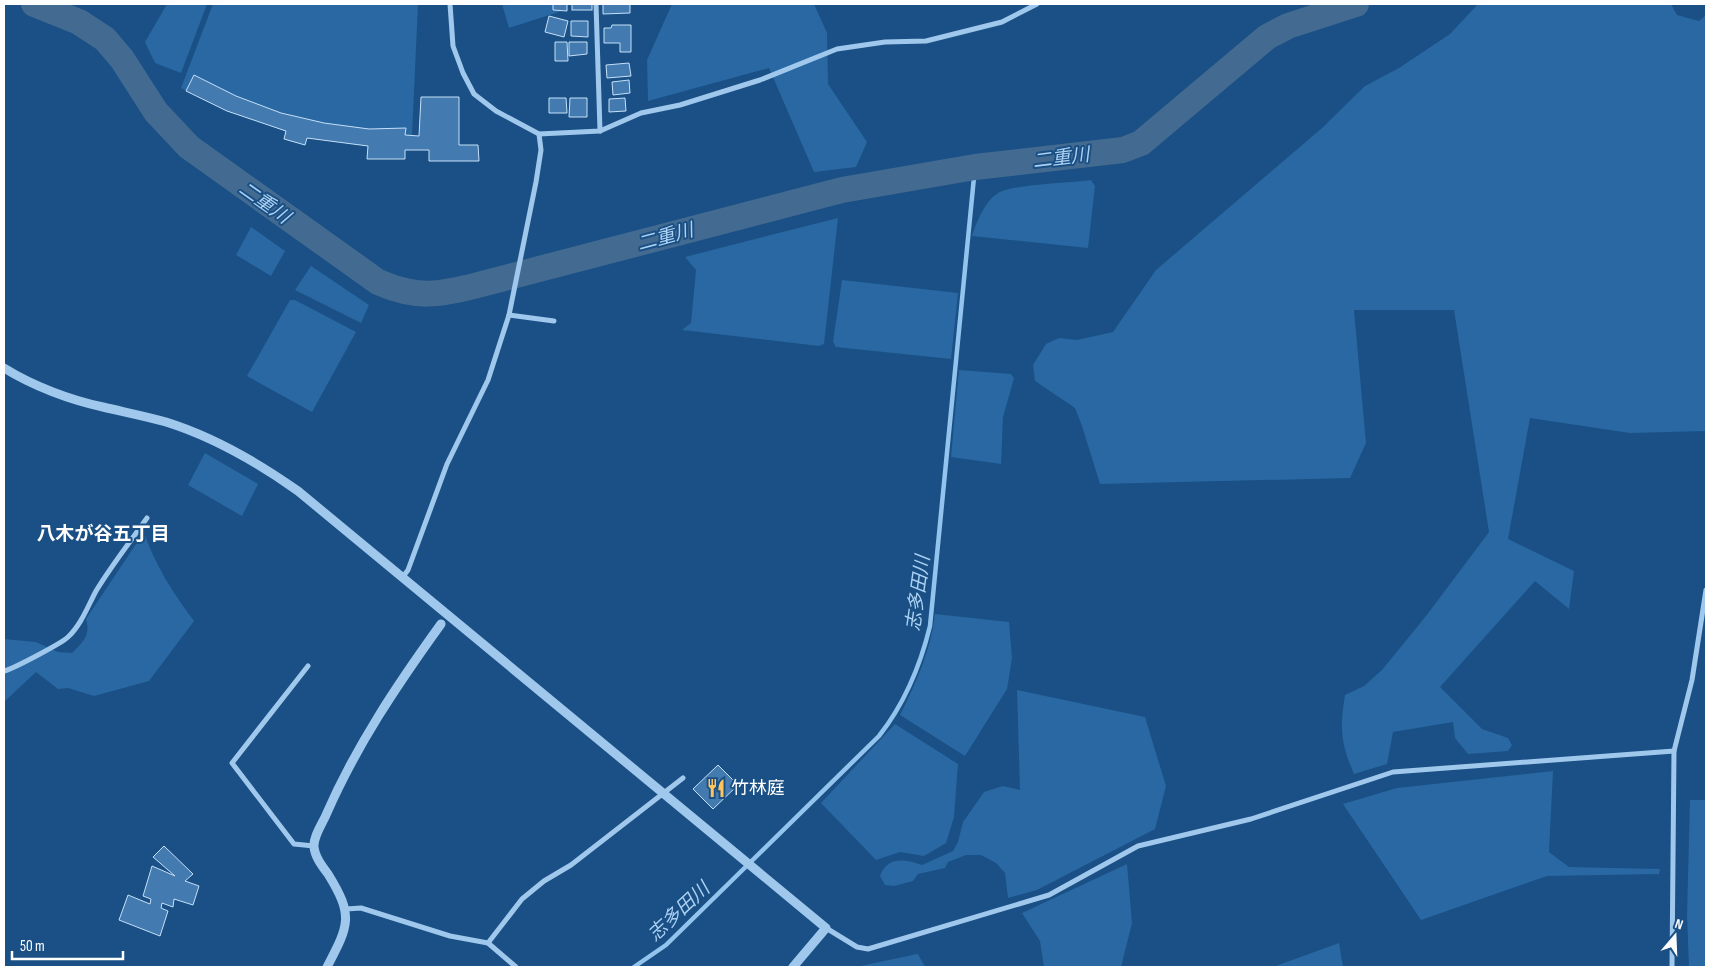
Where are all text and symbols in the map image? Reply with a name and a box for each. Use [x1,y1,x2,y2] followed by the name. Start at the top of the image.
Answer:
[1031,143,1093,173] water label: 二重川
[234,177,296,230] water label: 二重川
[635,218,698,256] water label: 二重川
[36,523,170,546] district label: 八木が谷五丁目
[902,552,935,632] water label: 志多田川
[705,777,727,799] restaurant icon: 竹林庭
[731,778,785,799] place label: 竹林庭
[643,876,716,946] water label: 志多田川
[1650,911,1700,961] north arrow
[1673,915,1685,933] text: N
[12,928,124,960] scale bar
[20,937,45,956] text: 50 m

